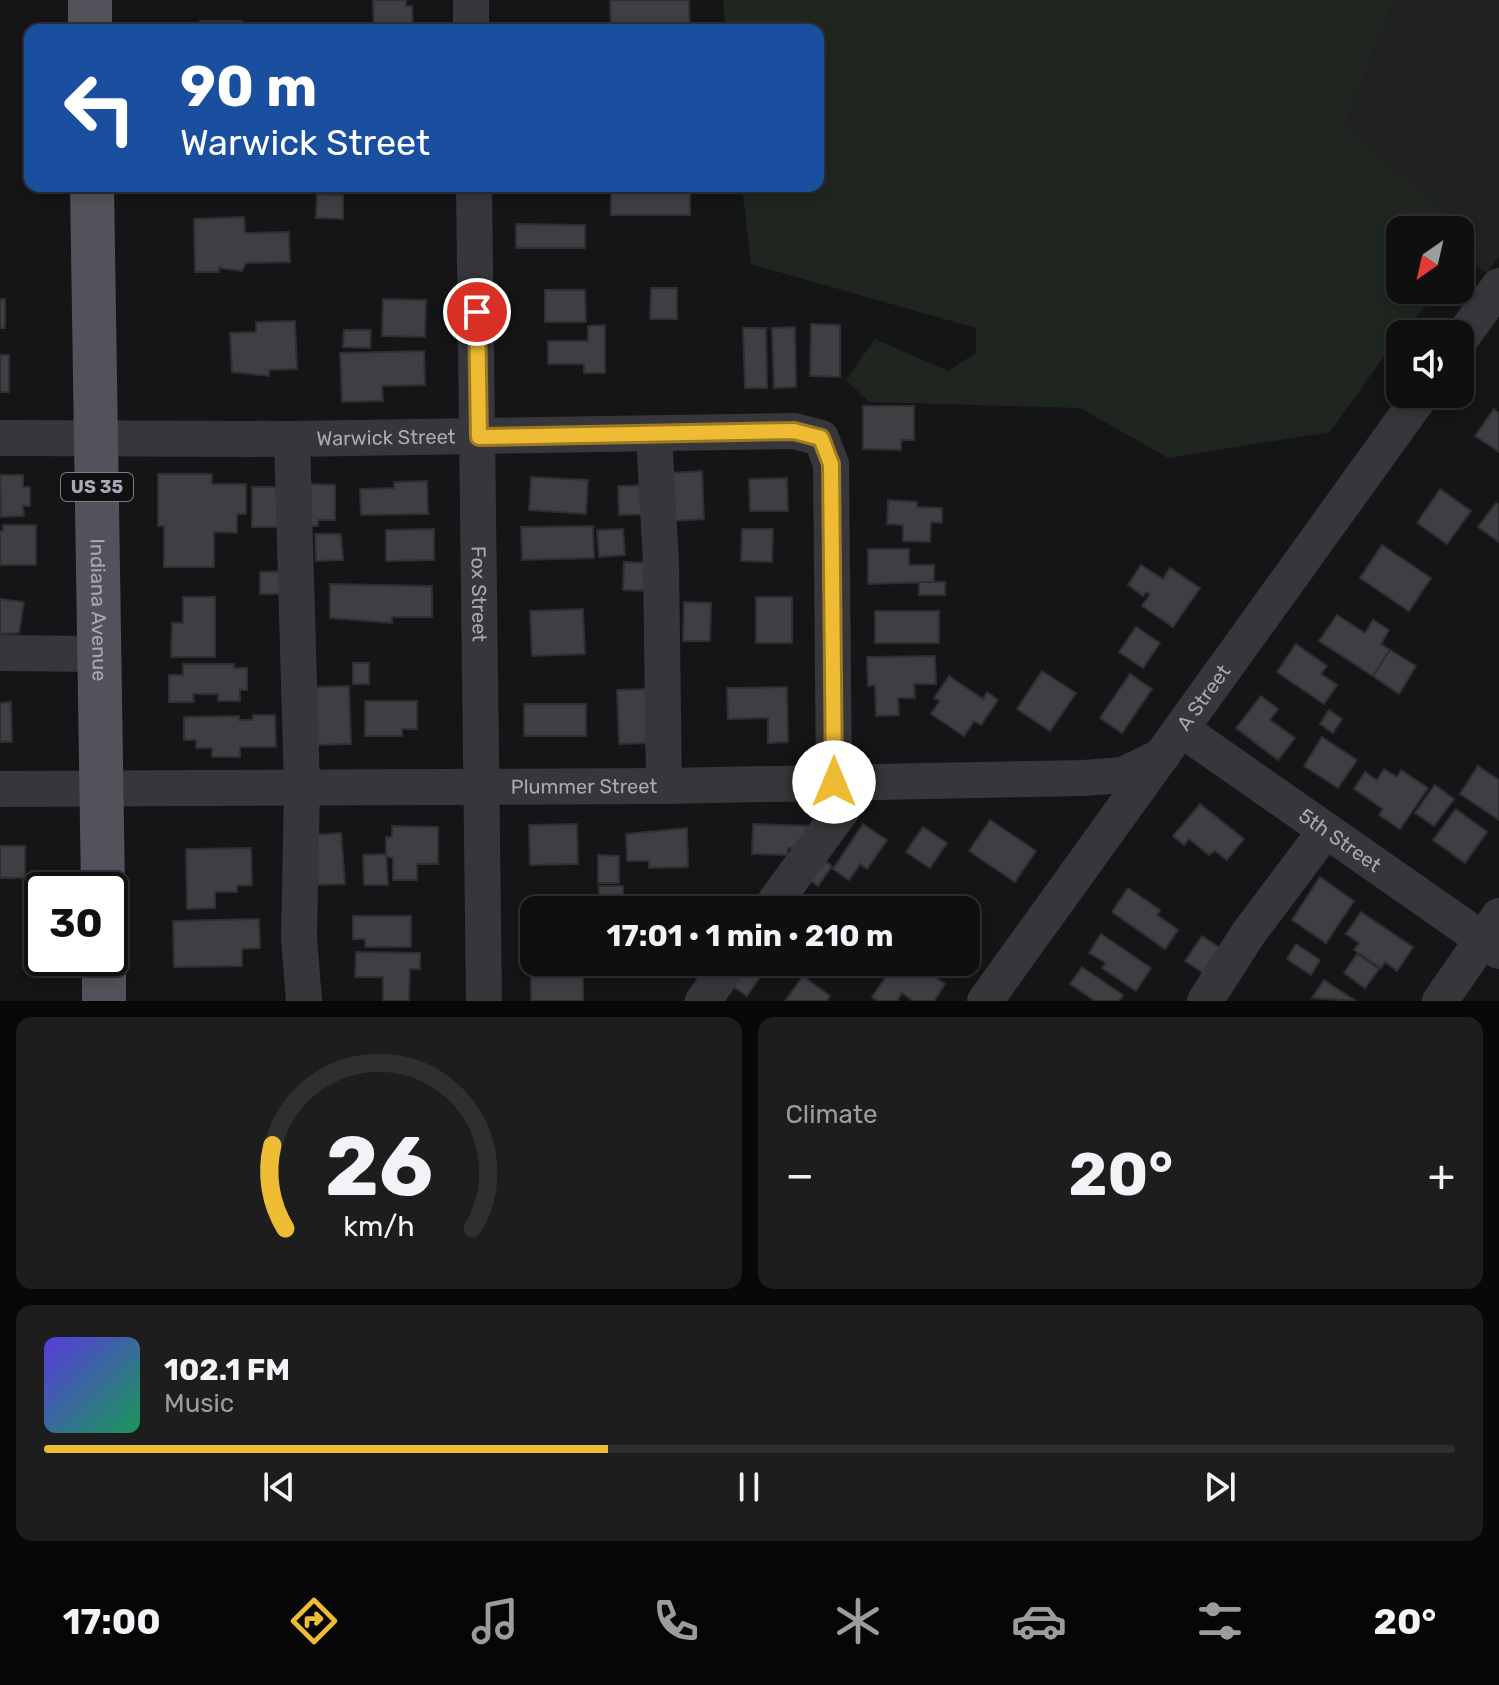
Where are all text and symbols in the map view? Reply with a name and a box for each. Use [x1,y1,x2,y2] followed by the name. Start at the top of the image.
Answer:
[180,54,317,120] text: 90 m
[48,56,152,160] icon: left
[180,121,430,164] text: Warwick Street
[1386,216,1474,304] north arrow
[1386,216,1474,408] map controls
[443,278,511,346] pin
[455,290,499,334] icon: arrive
[1386,320,1474,408] button: sound
[316,424,456,451] street label: Warwick Street
[61,473,133,501] road number: US 35
[86,538,112,682] street label: Indiana Avenue
[466,546,492,642] street label: Fox Street
[1172,660,1235,735] street label: A Street
[792,740,876,824] position arrow
[511,774,657,799] street label: Plummer Street
[1294,803,1386,877] street label: 5th Street
[24,872,128,976] speed limit sign: 30
[607,918,893,954] text: 17:01 · 1 min · 210 m
[786,1099,878,1130] text: Climate
[325,1117,433,1216] text: 26
[1069,1139,1173,1210] text: 20°
[786,1149,814,1201] text: −
[1428,1149,1455,1201] text: +
[343,1209,414,1243] text: km/h
[164,1352,290,1388] text: 102.1 FM
[164,1388,234,1419] text: Music
[257,1465,301,1509] icon: previous
[727,1465,771,1509] icon: pause
[1198,1465,1242,1509] icon: next
[286,1593,342,1649] icon: directions
[467,1593,523,1649] icon: music
[648,1593,704,1649] icon: phone
[830,1593,886,1649] icon: climate
[1011,1593,1067,1649] icon: car
[1192,1593,1248,1649] icon: filters
[63,1600,161,1643] text: 17:00
[1374,1600,1436,1643] text: 20°

